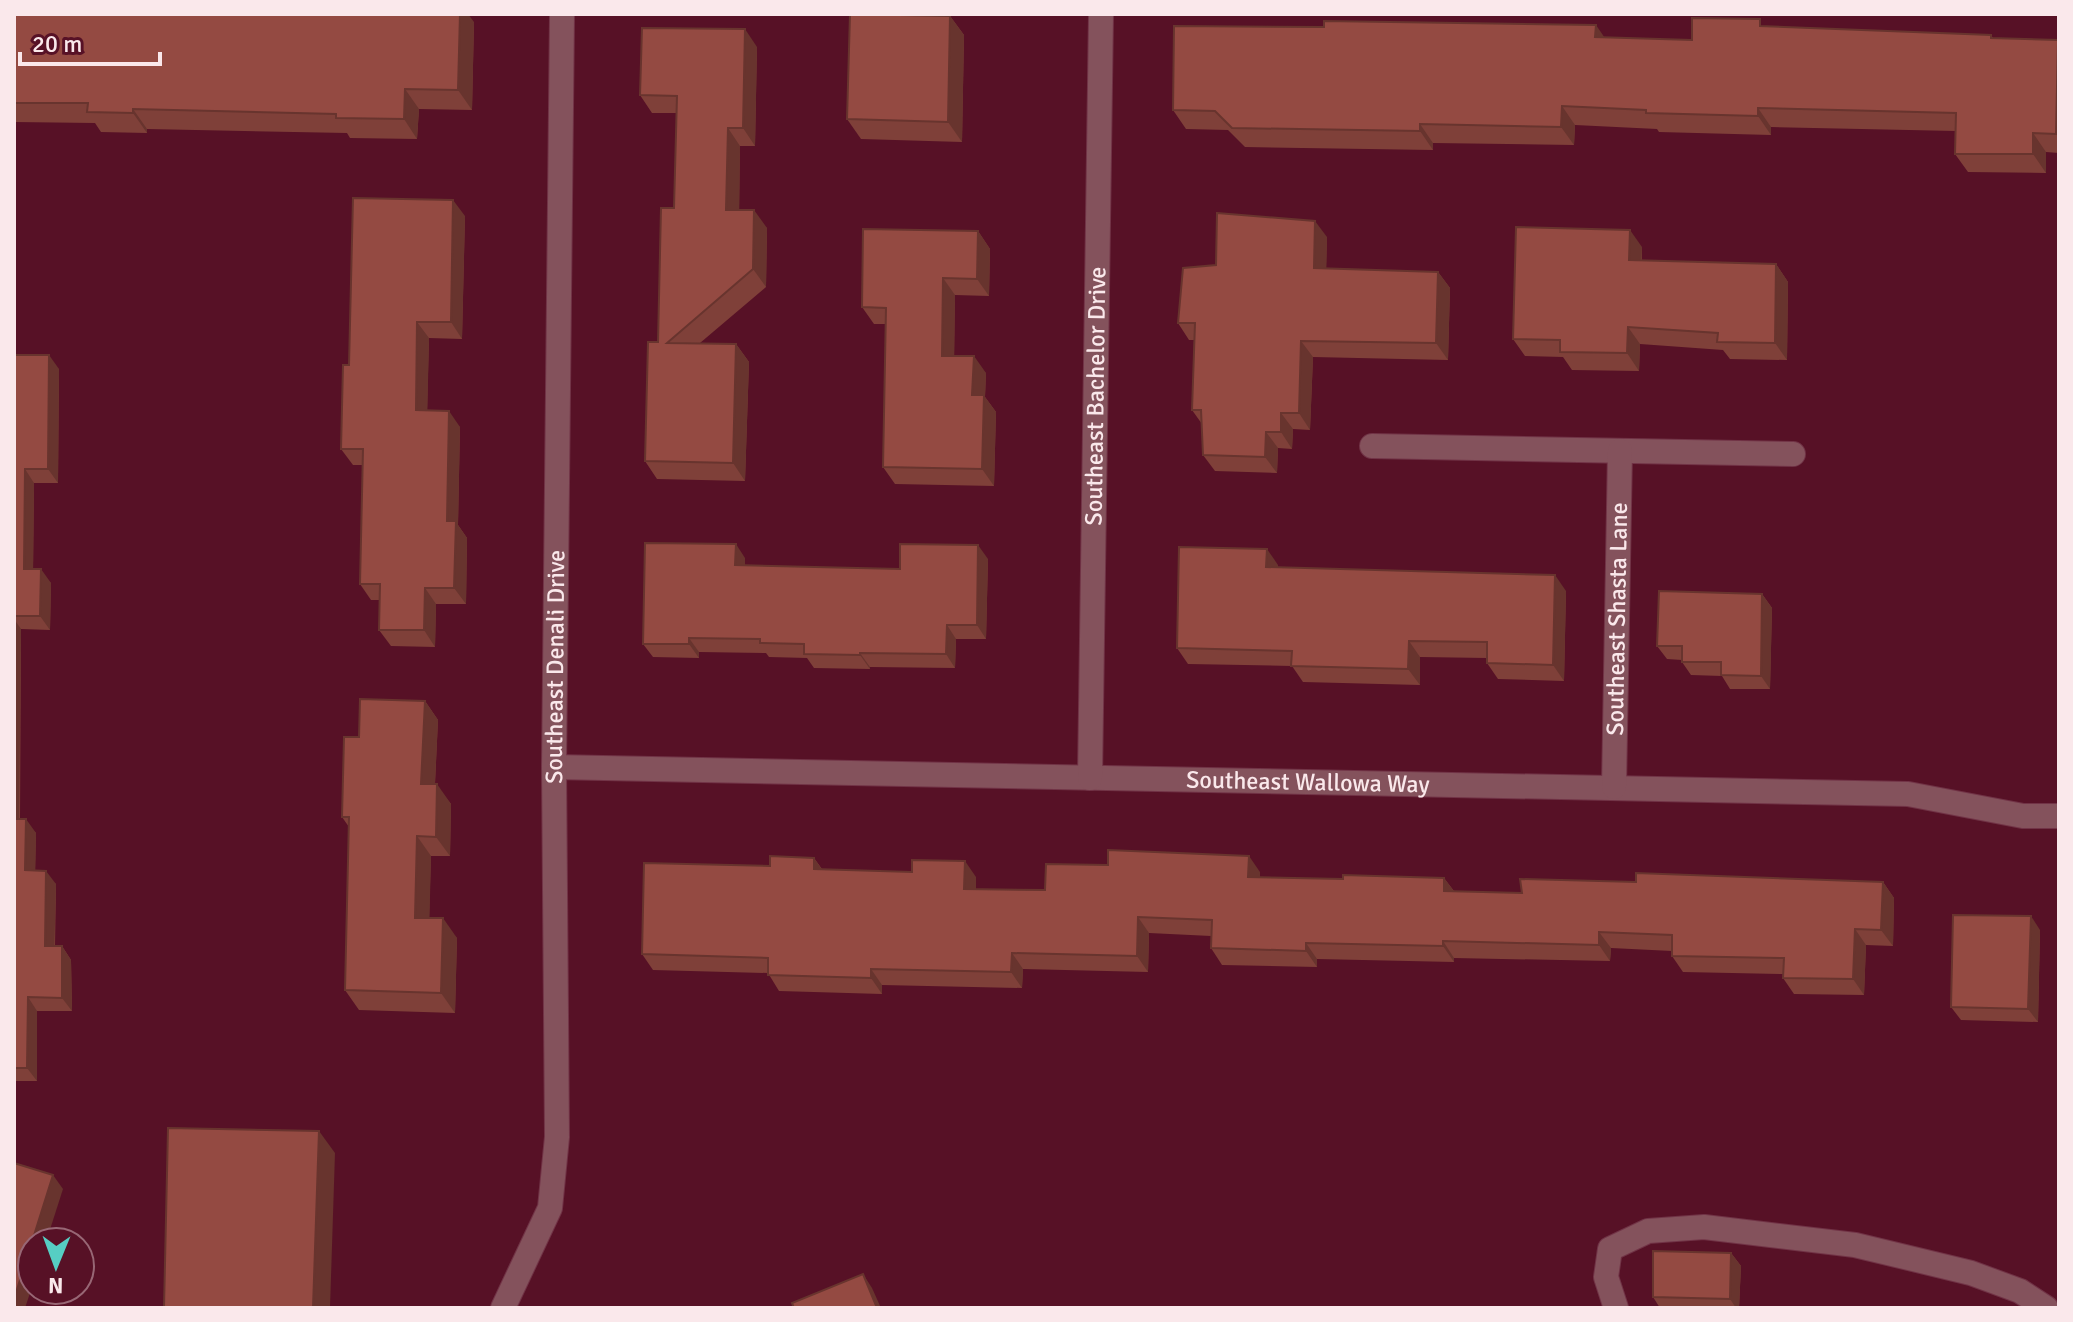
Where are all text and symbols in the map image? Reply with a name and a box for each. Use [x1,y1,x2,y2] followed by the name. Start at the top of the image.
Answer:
[20,16,160,66] scale bar
[32,29,82,59] text: 20 m
[1079,266,1112,526] street label: Southeast Bachelor Drive
[1600,502,1634,736] street label: Southeast Shasta Lane
[539,550,571,784] street label: Southeast Denali Drive
[1186,765,1430,799] street label: Southeast Wallowa Way
[16,1226,96,1306] north arrow
[48,1272,64,1299] text: N

